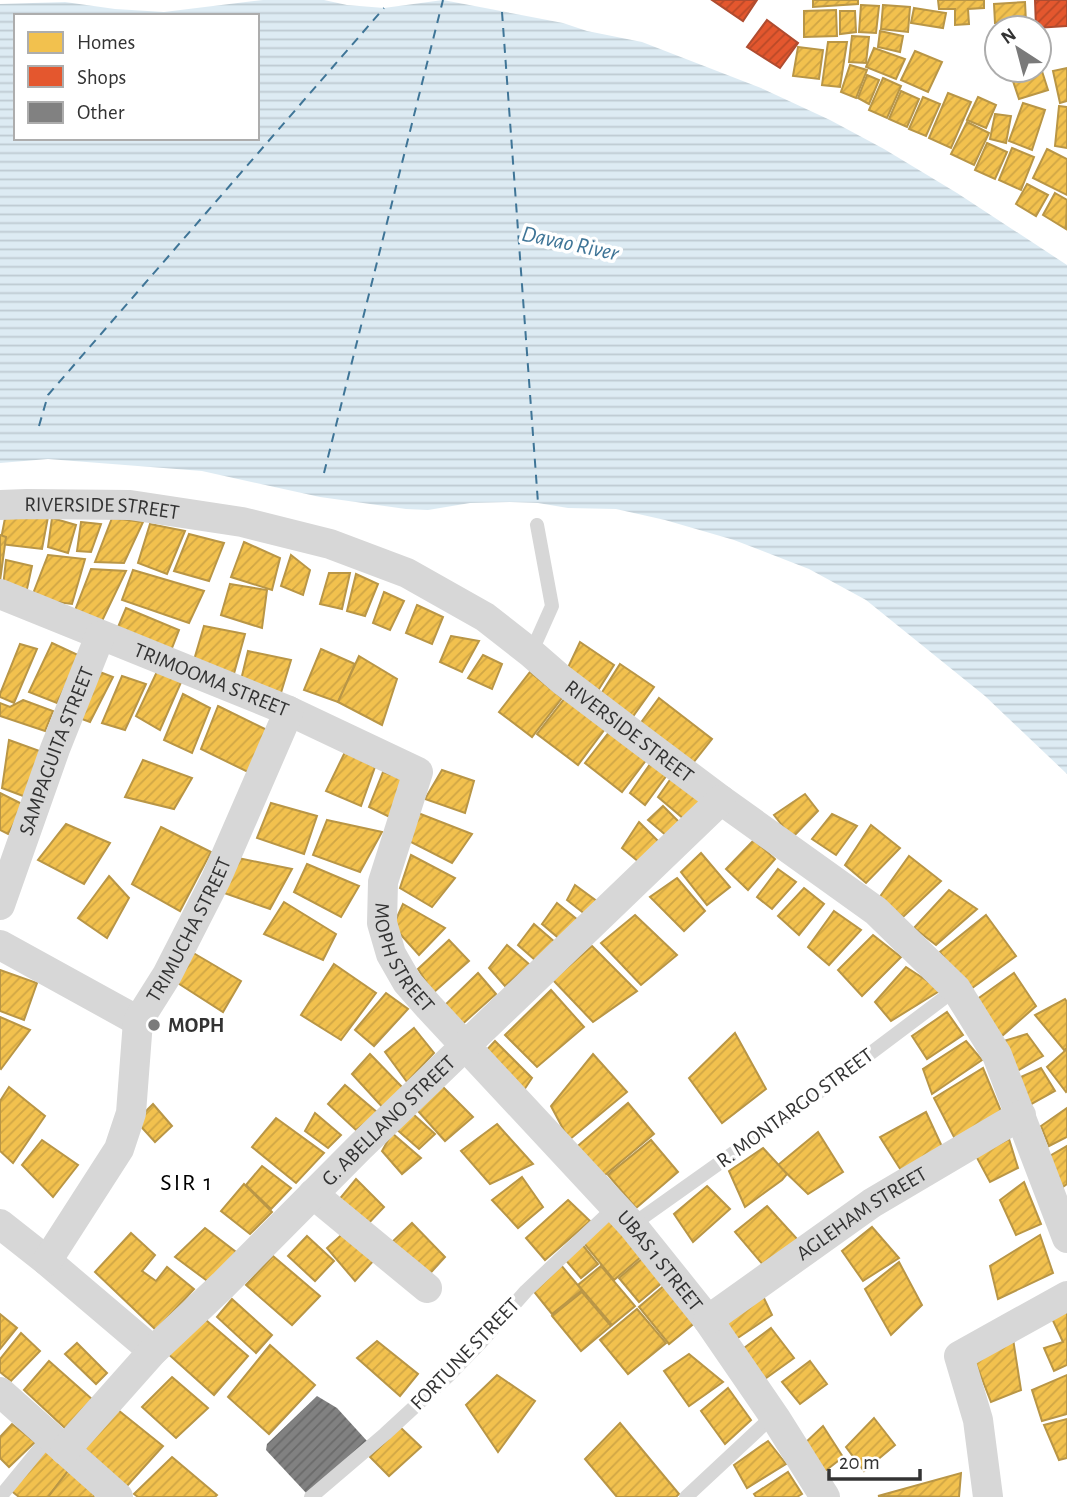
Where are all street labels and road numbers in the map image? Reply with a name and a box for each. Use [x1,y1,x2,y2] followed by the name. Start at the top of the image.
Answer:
[24,493,181,523] street label: RIVERSIDE STREET
[131,639,292,720] street label: TRIMOOMA STREET
[15,664,97,838] street label: SAMPAGUITA STREET
[561,676,698,786] street label: RIVERSIDE STREET
[142,854,235,1006] street label: TRIMUCHA STREET
[371,902,439,1016] street label: MOPH STREET
[713,1044,877,1172] street label: R. MONTARGO STREET
[318,1051,459,1190] street label: G. ABELLANO STREET
[792,1163,930,1264] street label: AGLEHAM STREET
[613,1206,707,1315] street label: UBAS 1 STREET
[406,1294,524,1414] street label: FORTUNE STREET

